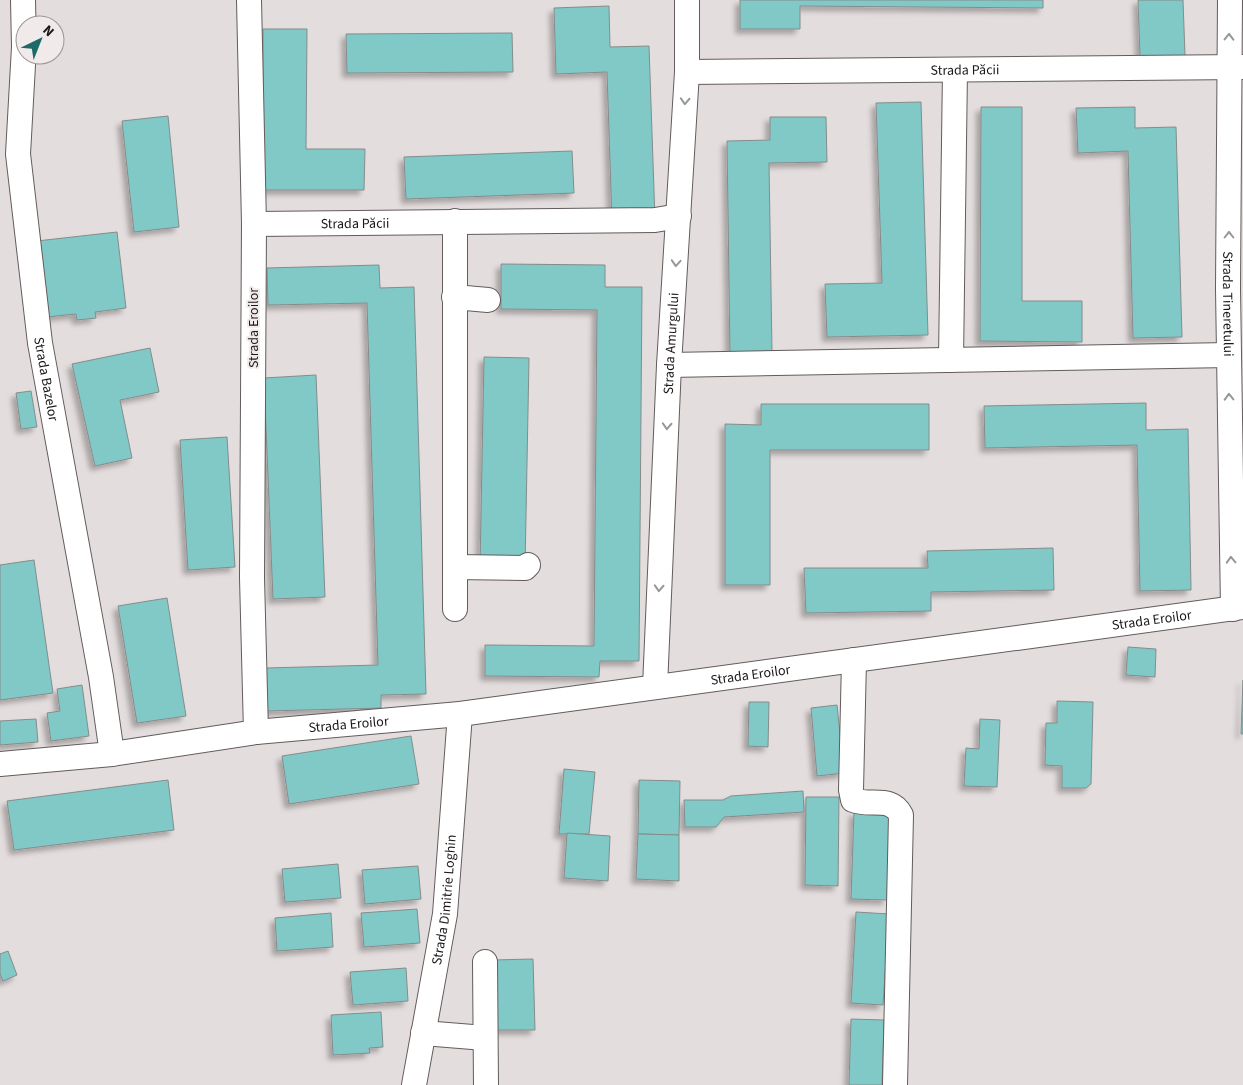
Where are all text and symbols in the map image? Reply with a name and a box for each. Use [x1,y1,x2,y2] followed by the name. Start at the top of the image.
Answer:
[15,15,65,65] north arrow
[38,21,58,42] text: N
[1224,33,1234,41] one-way arrow
[930,60,1000,81] street label: Strada Păcii
[680,97,691,105] one-way arrow
[320,214,390,234] street label: Strada Păcii
[1224,231,1234,238] one-way arrow
[1217,251,1238,357] street label: Strada Tineretului
[671,260,682,268] one-way arrow
[244,288,264,368] street label: Strada Eroilor
[659,292,684,395] street label: Strada Amurgului
[28,336,63,423] street label: Strada Bazelor
[1224,393,1235,401] one-way arrow
[661,422,672,430] one-way arrow
[1226,556,1236,564] one-way arrow
[654,584,665,592] one-way arrow
[1111,605,1193,636] street label: Strada Eroilor
[709,660,792,691] street label: Strada Eroilor
[308,711,390,738] street label: Strada Eroilor
[427,834,462,966] street label: Strada Dimitrie Loghin

